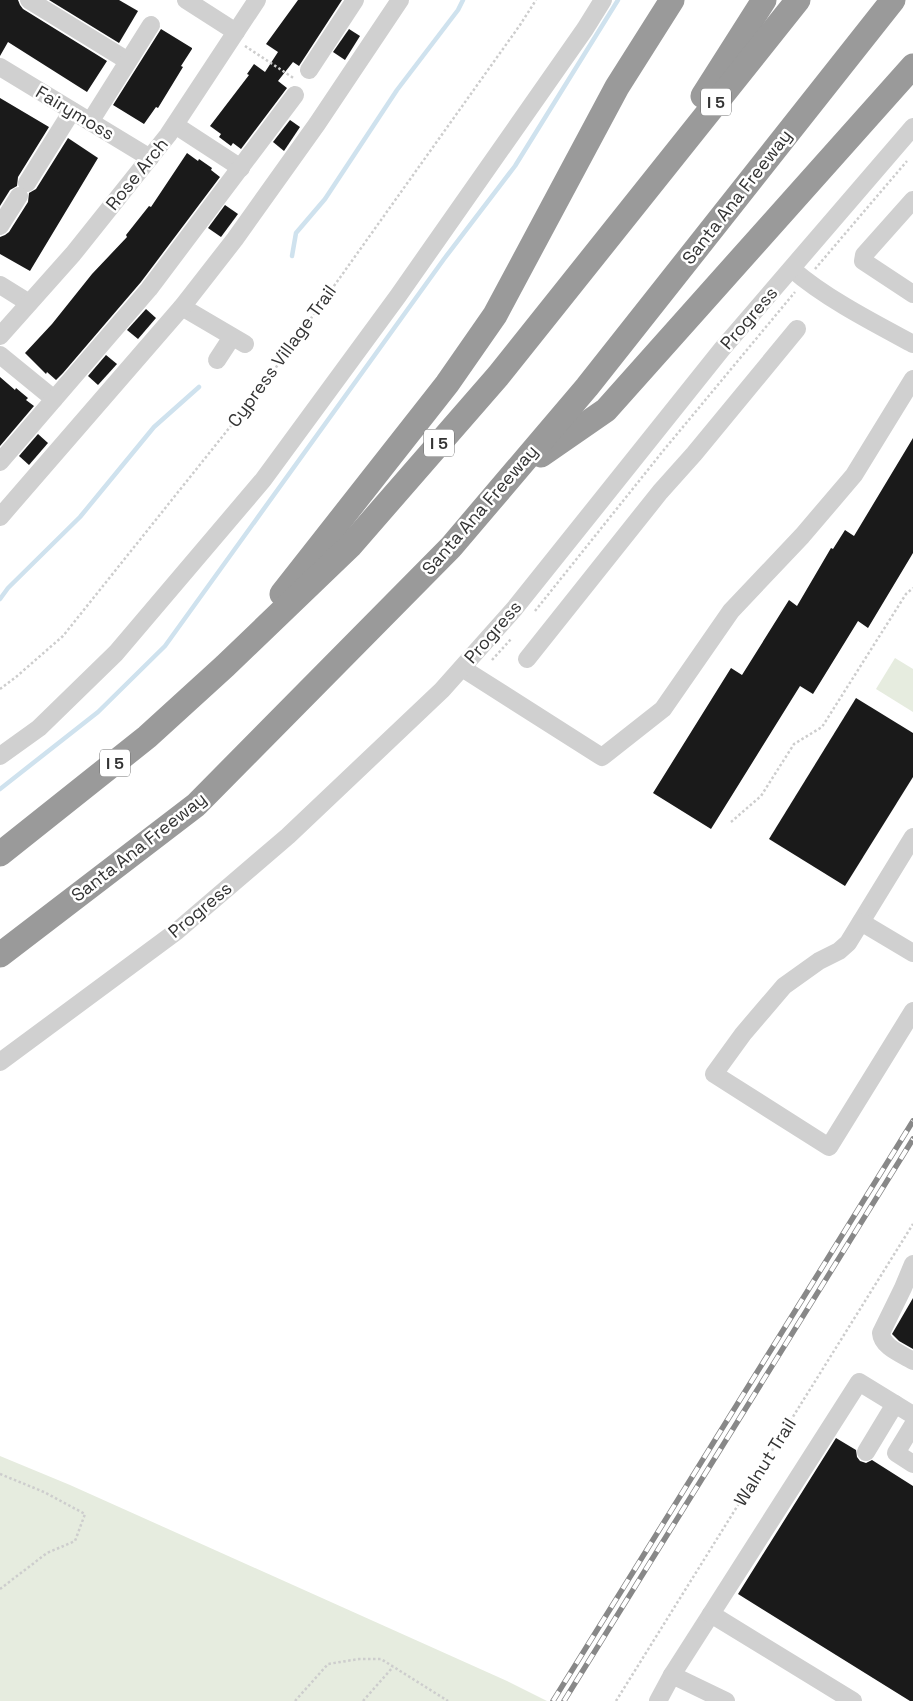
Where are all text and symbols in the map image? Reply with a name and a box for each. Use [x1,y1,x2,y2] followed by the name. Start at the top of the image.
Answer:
[32,80,119,145] street label: Fairymoss
[701,88,731,115] road number: I 5
[677,125,797,269] street label: Santa Ana Freeway
[100,133,173,215] street label: Rose Arch
[222,280,341,431] street label: Cypress Village Trail
[715,281,782,354] street label: Progress
[424,429,454,456] road number: I 5
[417,440,542,580] street label: Santa Ana Freeway
[459,595,526,668] street label: Progress
[100,750,130,776] road number: I 5
[67,787,211,907] street label: Santa Ana Freeway
[163,876,236,943] street label: Progress
[728,1413,801,1510] street label: Walnut Trail

